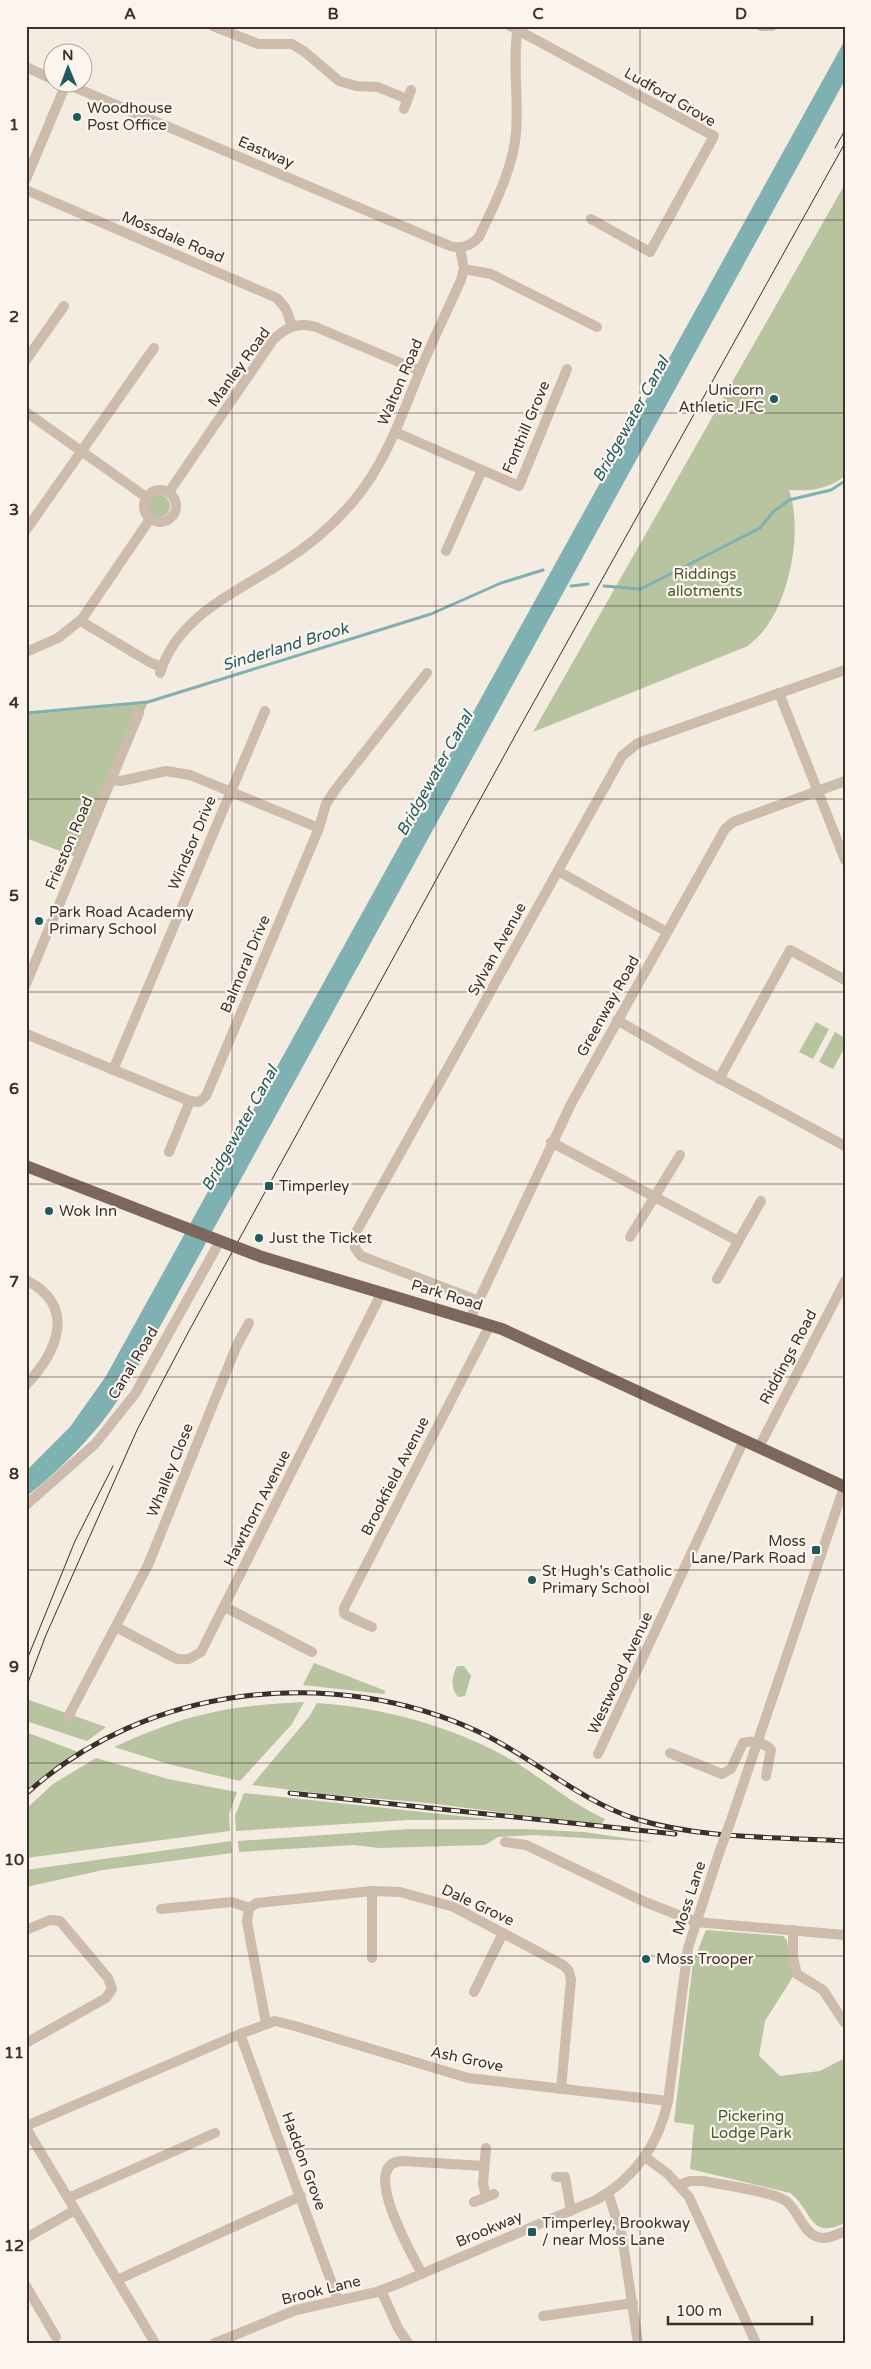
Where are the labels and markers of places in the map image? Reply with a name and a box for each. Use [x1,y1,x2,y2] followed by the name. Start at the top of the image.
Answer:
[87,99,172,134] place label: Woodhouse Post Office
[71,111,83,123] marker: Woodhouse Post Office
[678,381,764,416] place label: Unicorn Athletic JFC
[768,393,780,405] marker: Unicorn Athletic JFC
[49,903,194,938] place label: Park Road Academy Primary School
[33,915,45,927] marker: Park Road Academy Primary School
[279,1177,349,1195] place label: Timperley
[263,1180,275,1192] marker: Timperley
[59,1202,117,1220] place label: Wok Inn
[43,1205,55,1217] marker: Wok Inn
[269,1229,372,1247] place label: Just the Ticket
[253,1232,265,1244] marker: Just the Ticket
[691,1532,806,1567] place label: Moss Lane/Park Road
[810,1544,822,1556] marker: Moss Lane/Park Road
[542,1562,672,1597] place label: St Hugh's Catholic Primary School
[526,1574,538,1586] marker: St Hugh's Catholic Primary School
[656,1950,754,1968] place label: Moss Trooper
[640,1953,652,1965] marker: Moss Trooper
[542,2214,690,2249] place label: Timperley, Brookway / near Moss Lane
[526,2226,538,2238] marker: Timperley, Brookway / near Moss Lane

